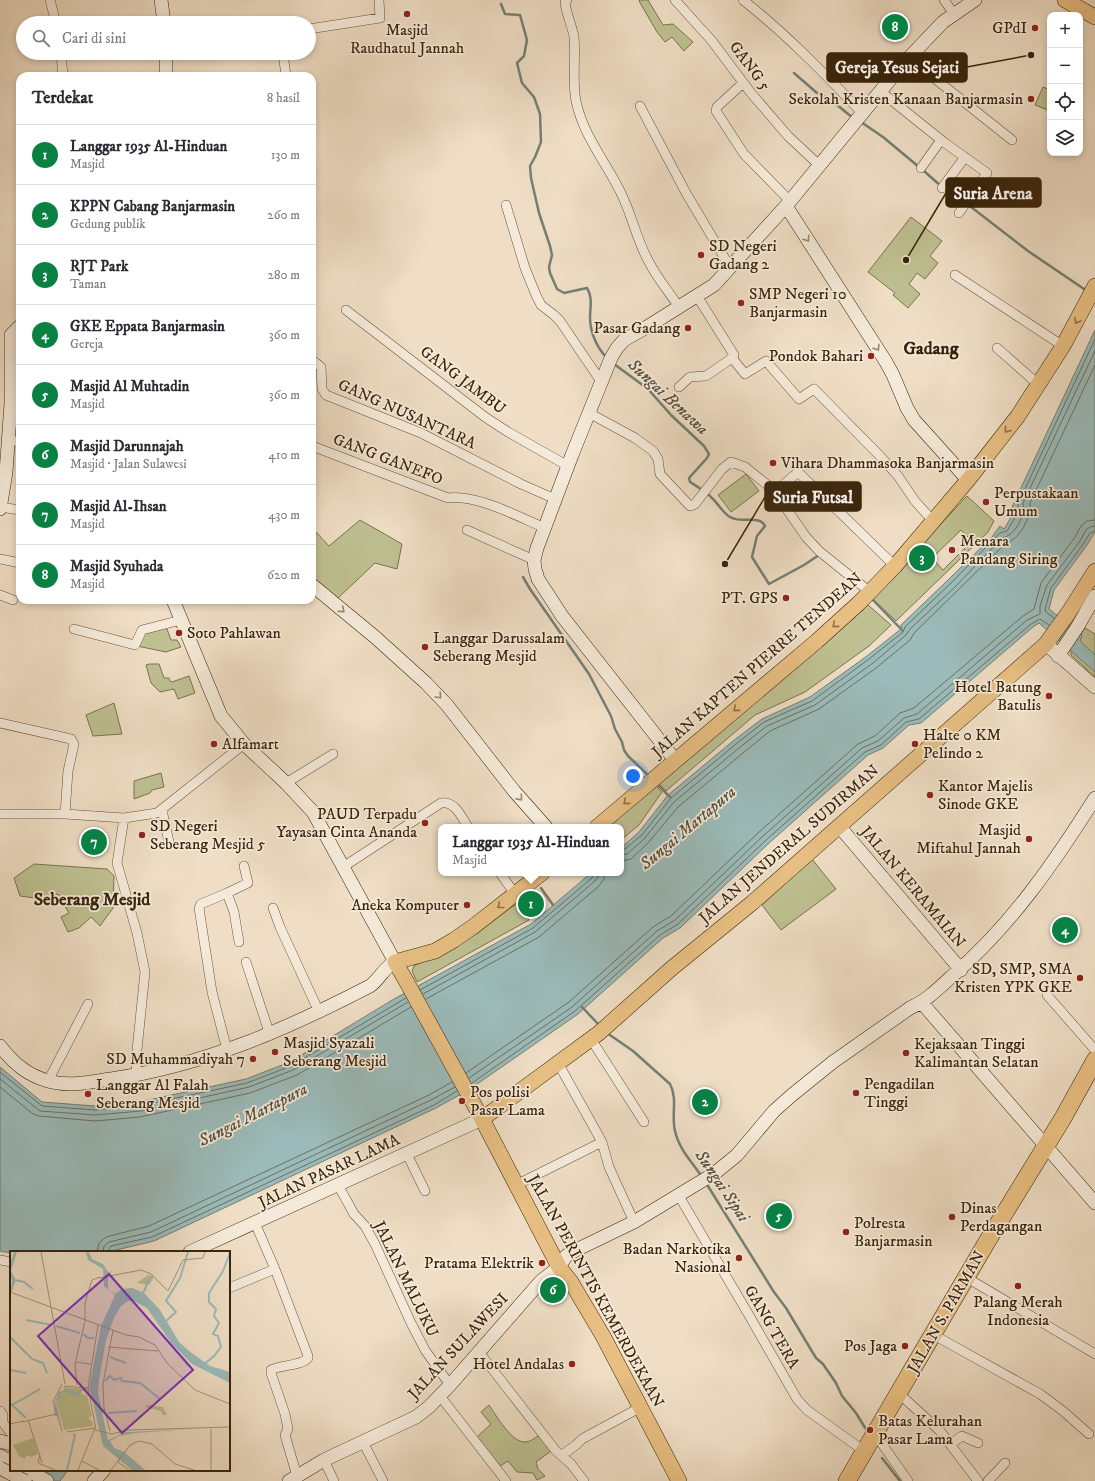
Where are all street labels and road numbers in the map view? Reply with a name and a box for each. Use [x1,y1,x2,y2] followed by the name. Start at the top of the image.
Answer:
[725,37,775,95] street label: GANG 5
[416,341,510,419] street label: GANG JAMBU
[335,375,480,454] street label: GANG NUSANTARA
[330,429,446,489] street label: GANG GANEFO
[646,568,866,763] street label: JALAN KAPTEN PIERRE TENDEAN
[693,760,883,929] street label: JALAN JENDERAL SUDIRMAN
[855,820,970,952] street label: JALAN KERAMAIAN
[253,1129,403,1213] street label: JALAN PASAR LAMA
[522,1169,669,1411] street label: JALAN PERINTIS KEMERDEKAAN
[368,1216,443,1340] street label: JALAN MALUKU
[902,1247,989,1379] street label: JALAN S. PARMAN
[740,1282,804,1373] street label: GANG TERA
[402,1288,513,1405] street label: JALAN SULAWESI

